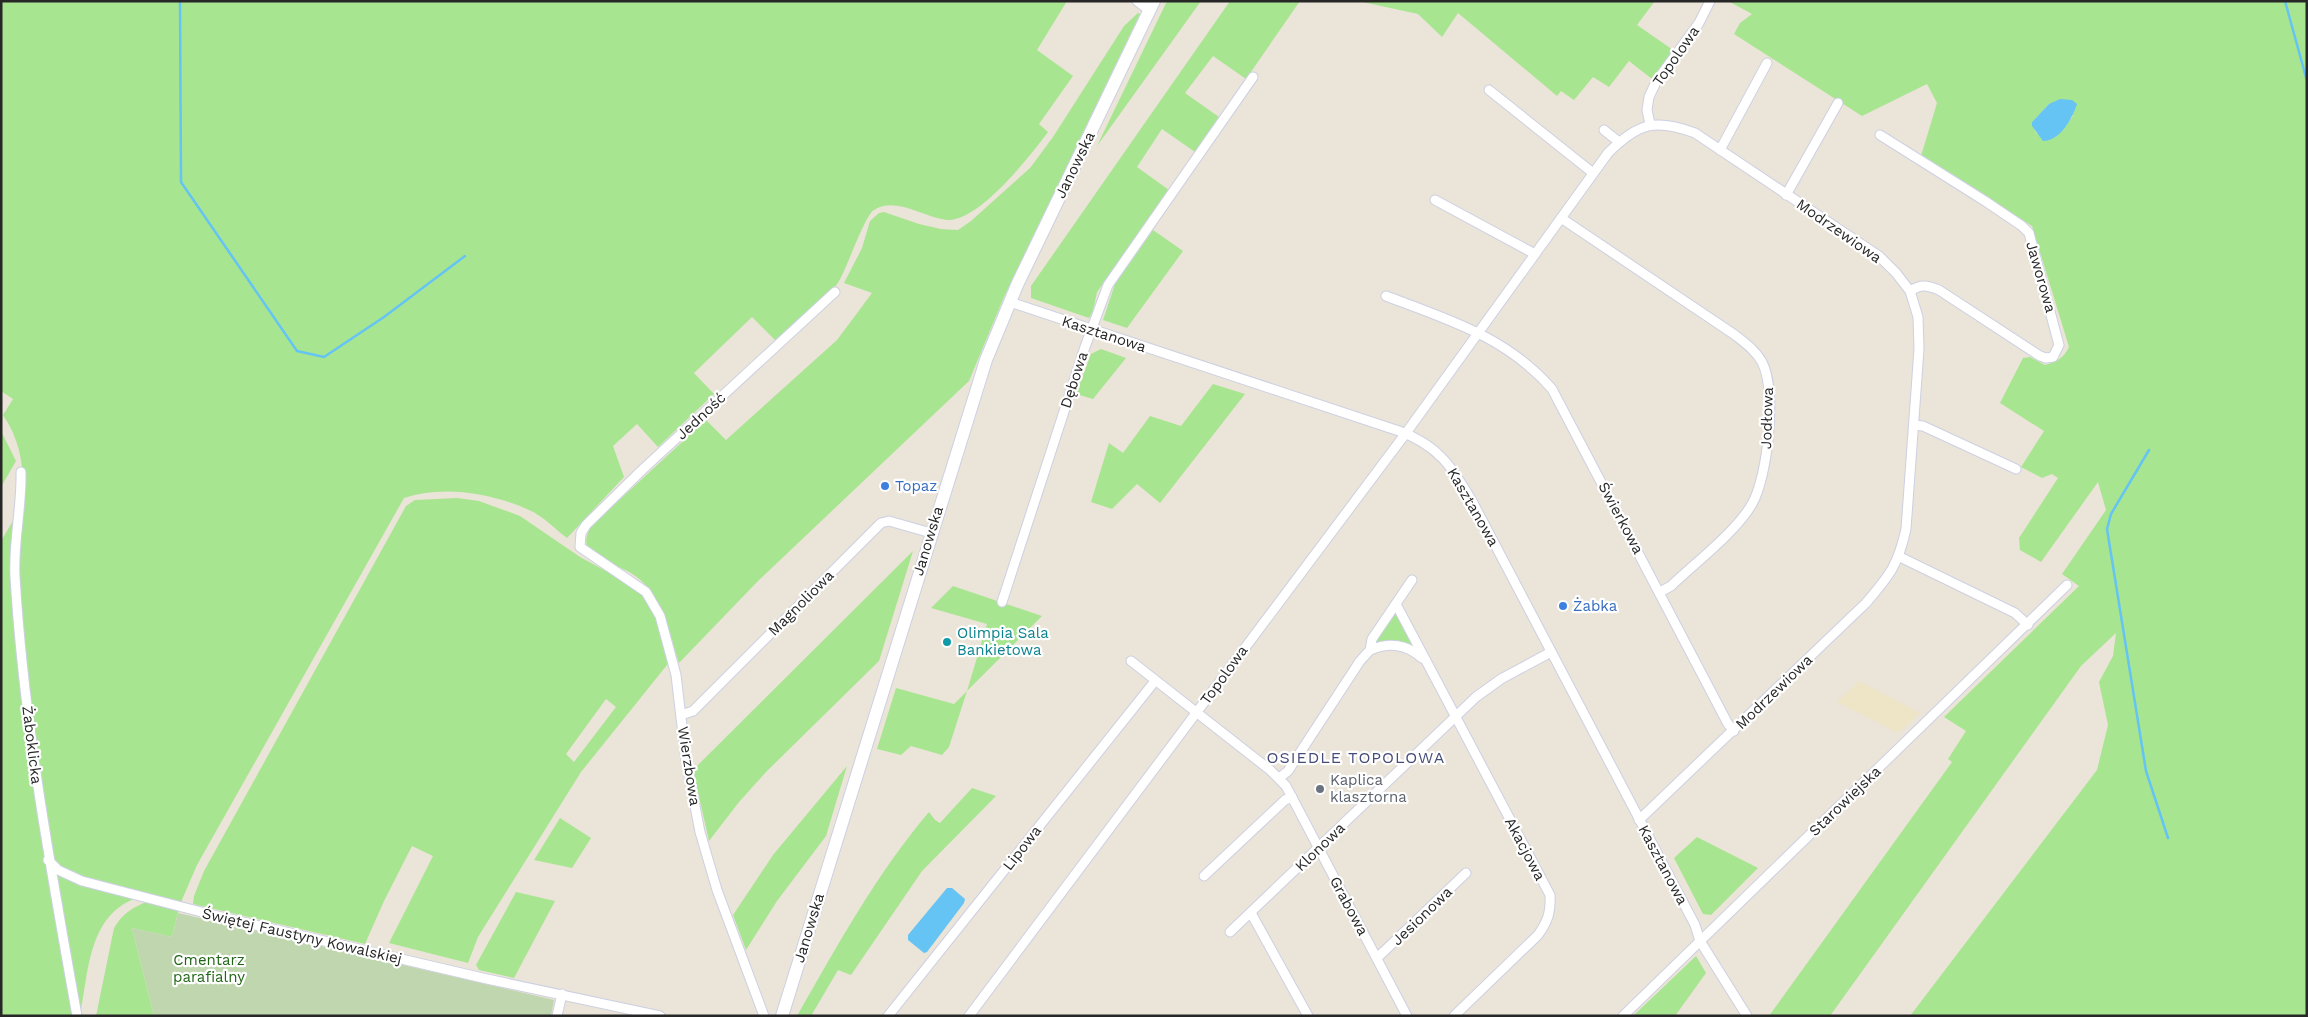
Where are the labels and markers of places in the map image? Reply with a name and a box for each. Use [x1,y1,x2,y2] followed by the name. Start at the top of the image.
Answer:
[895,477,937,495] place label: Topaz
[879,480,891,492] marker: Topaz
[1573,597,1618,615] place label: Żabka
[1557,600,1569,612] marker: Żabka
[957,624,1049,659] place label: Olimpia Sala Bankietowa
[941,636,953,648] marker: Olimpia Sala Bankietowa
[1330,771,1407,806] place label: Kaplica klasztorna
[1314,783,1326,795] marker: Kaplica klasztorna

